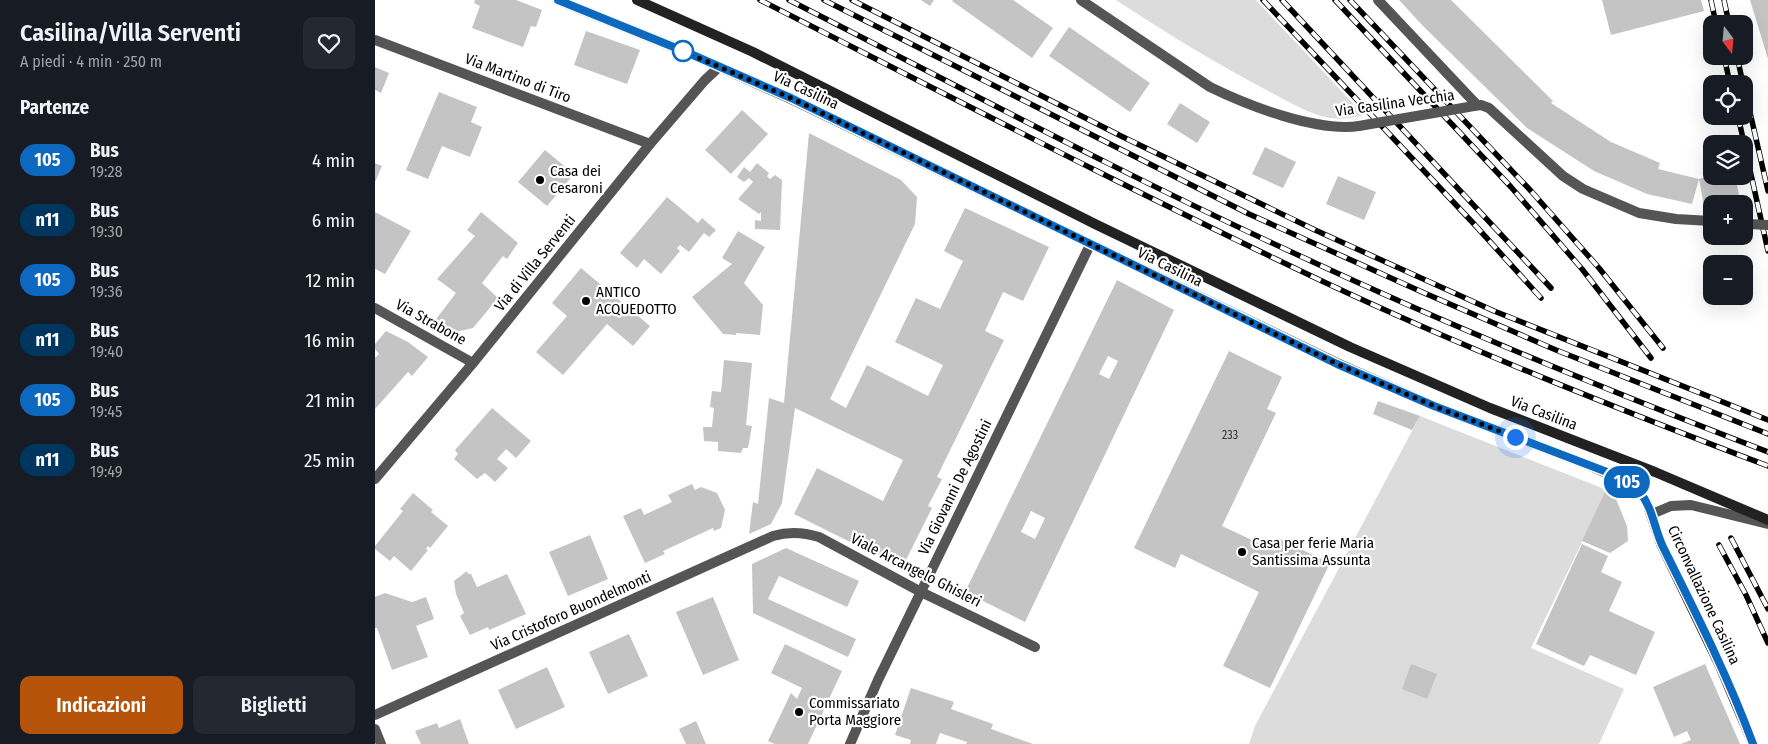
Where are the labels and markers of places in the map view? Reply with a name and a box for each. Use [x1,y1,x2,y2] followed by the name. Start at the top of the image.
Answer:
[672,40,694,62] unlabelled marker
[550,162,603,197] place label: Casa dei Cesaroni
[534,174,546,186] marker: Casa dei Cesaroni
[596,283,677,318] place label: ANTICO ACQUEDOTTO
[580,295,592,307] marker: ANTICO ACQUEDOTTO
[1252,534,1374,569] place label: Casa per ferie Maria Santissima Assunta
[1236,546,1248,558] marker: Casa per ferie Maria Santissima Assunta
[809,694,901,729] place label: Commissariato Porta Maggiore
[793,706,805,718] marker: Commissariato Porta Maggiore

